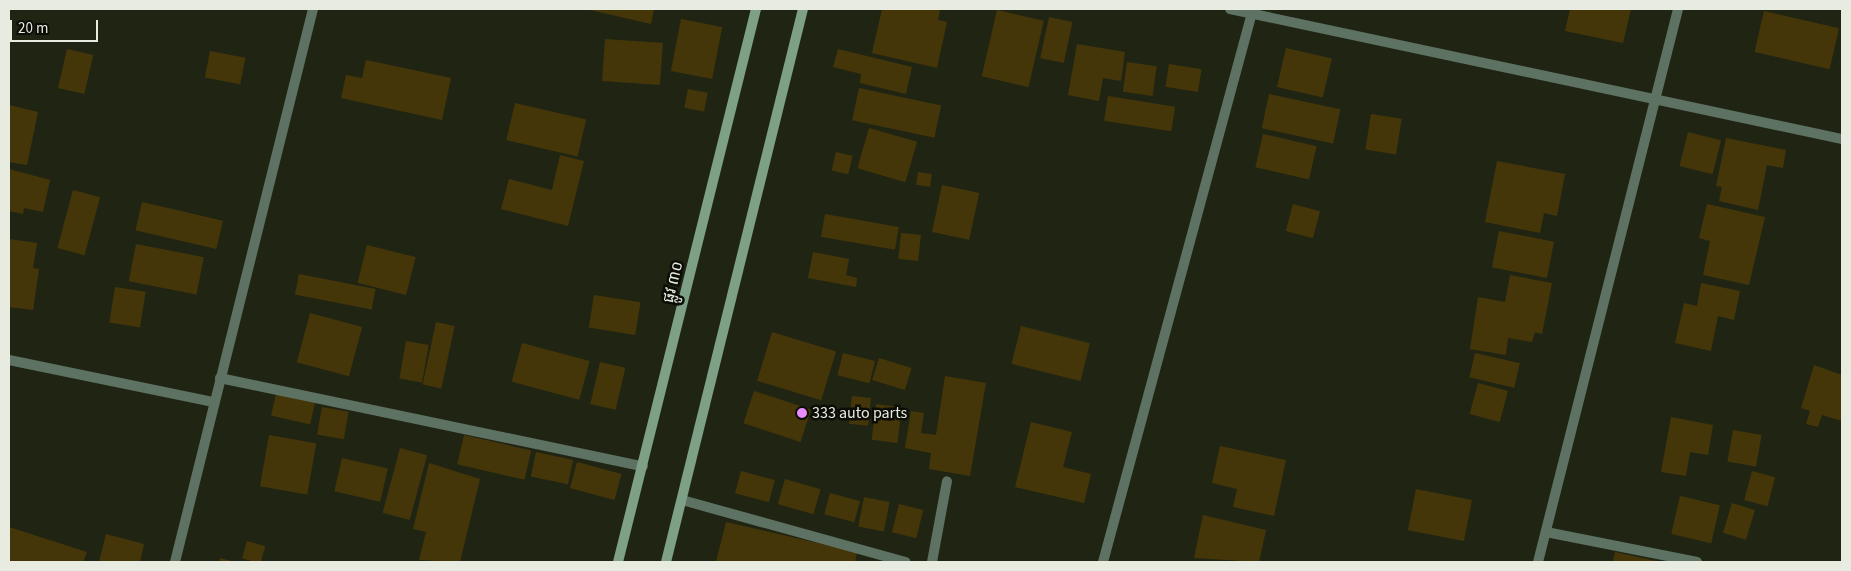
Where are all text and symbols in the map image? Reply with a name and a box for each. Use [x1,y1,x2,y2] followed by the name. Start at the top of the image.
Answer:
[12,10,100,42] scale bar
[18,18,48,39] text: 20 m
[659,259,687,305] street label: ផ្លូវ ៣០
[812,403,907,423] place label: 333 auto parts
[796,407,808,419] marker: 333 auto parts

